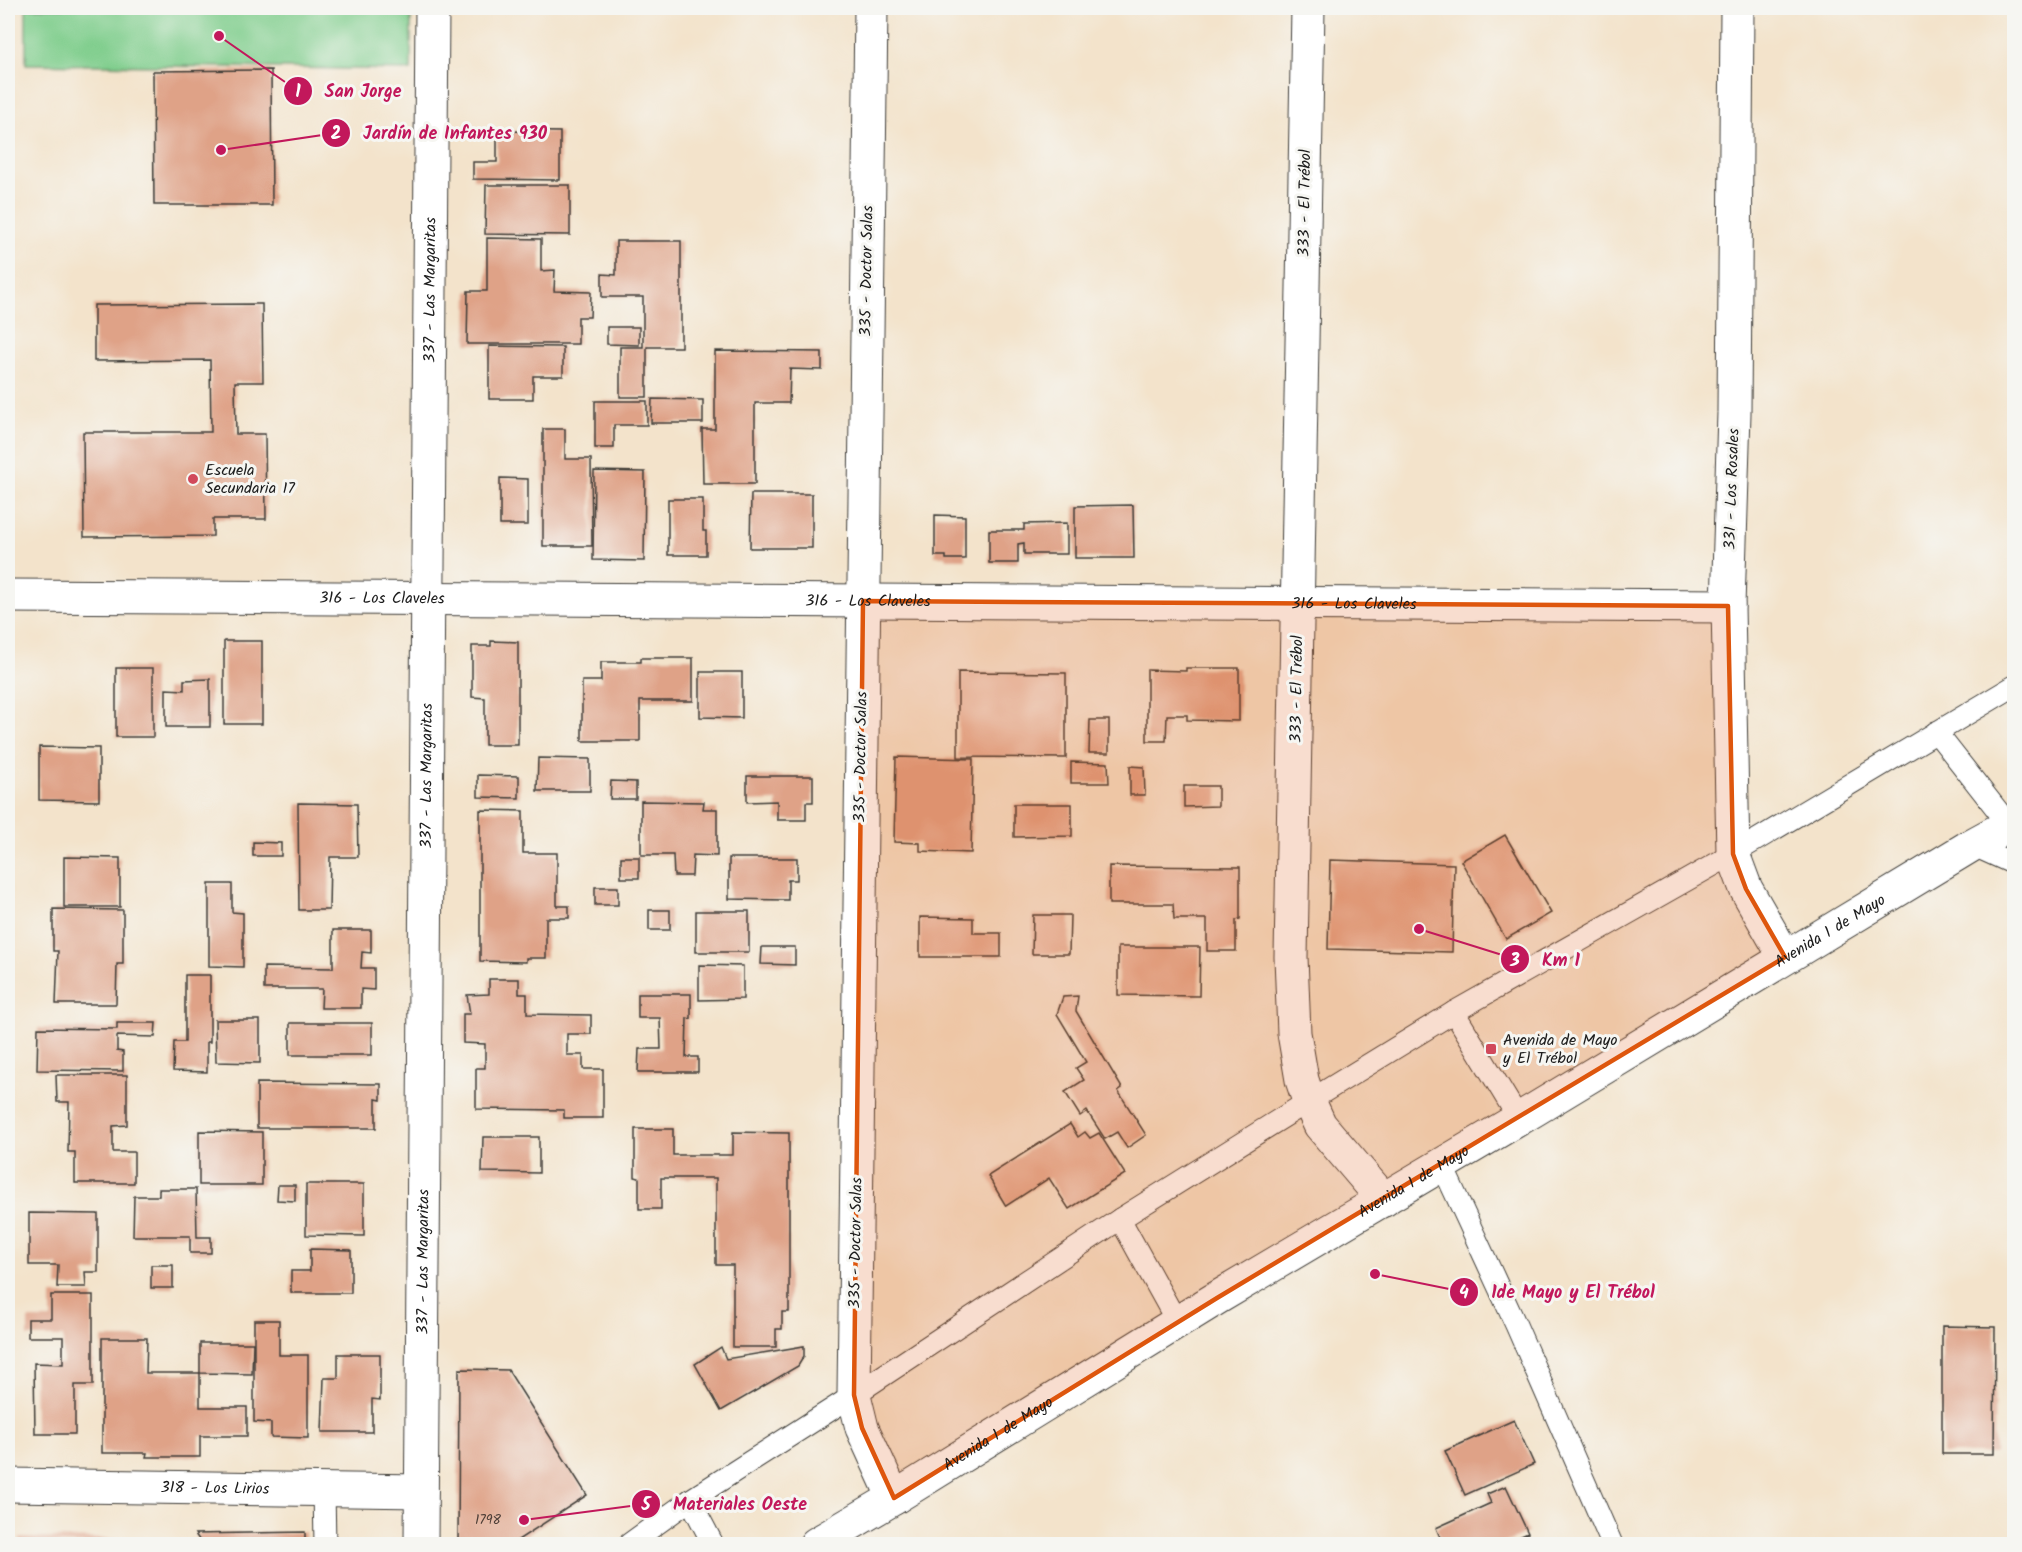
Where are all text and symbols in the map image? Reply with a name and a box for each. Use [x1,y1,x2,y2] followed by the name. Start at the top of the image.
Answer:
[283,73,414,109] callout: San Jorge
[295,78,301,107] text: 1
[325,78,402,107] text: San Jorge
[321,115,559,151] callout: Jardín de Infantes 930
[331,120,341,149] text: 2
[363,120,548,149] text: Jardín de Infantes 930
[1292,149,1318,257] street label: 333 - El Trébol
[853,205,881,337] street label: 335 - Doctor Salas
[417,217,443,363] street label: 337 - Las Margaritas
[1717,428,1747,550] street label: 331 - Los Rosales
[205,458,296,501] place label: Escuela Secundaria 17
[186,472,200,486] marker: Escuela Secundaria 17
[319,585,445,611] street label: 316 - Los Claveles
[805,588,931,614] street label: 316 - Los Claveles
[1291,591,1417,617] street label: 316 - Los Claveles
[1284,635,1310,743] street label: 333 - El Trébol
[847,691,875,823] street label: 335 - Doctor Salas
[413,703,440,849] street label: 337 - Las Margaritas
[1770,888,1890,974] street label: Avenida 1 de Mayo
[1500,941,1592,977] callout: Km 1
[1509,947,1520,976] text: 3
[1542,947,1581,976] text: Km 1
[1502,1028,1617,1071] place label: Avenida de Mayo y El Trébol
[1484,1042,1498,1056] marker: Avenida de Mayo y El Trébol
[1353,1139,1474,1224] street label: Avenida 1 de Mayo
[842,1177,870,1309] street label: 335 - Doctor Salas
[410,1189,436,1335] street label: 337 - Las Margaritas
[1449,1274,1667,1310] callout: 1de Mayo y El Trébol
[1459,1279,1469,1308] text: 4
[1491,1279,1655,1308] text: 1de Mayo y El Trébol
[938,1390,1058,1477] street label: Avenida 1 de Mayo
[160,1475,270,1501] street label: 318 - Los Lirios
[631,1486,819,1522] callout: Materiales Oeste
[640,1491,652,1520] text: 5
[673,1491,807,1520] text: Materiales Oeste
[475,1509,502,1531] house number: 1798

